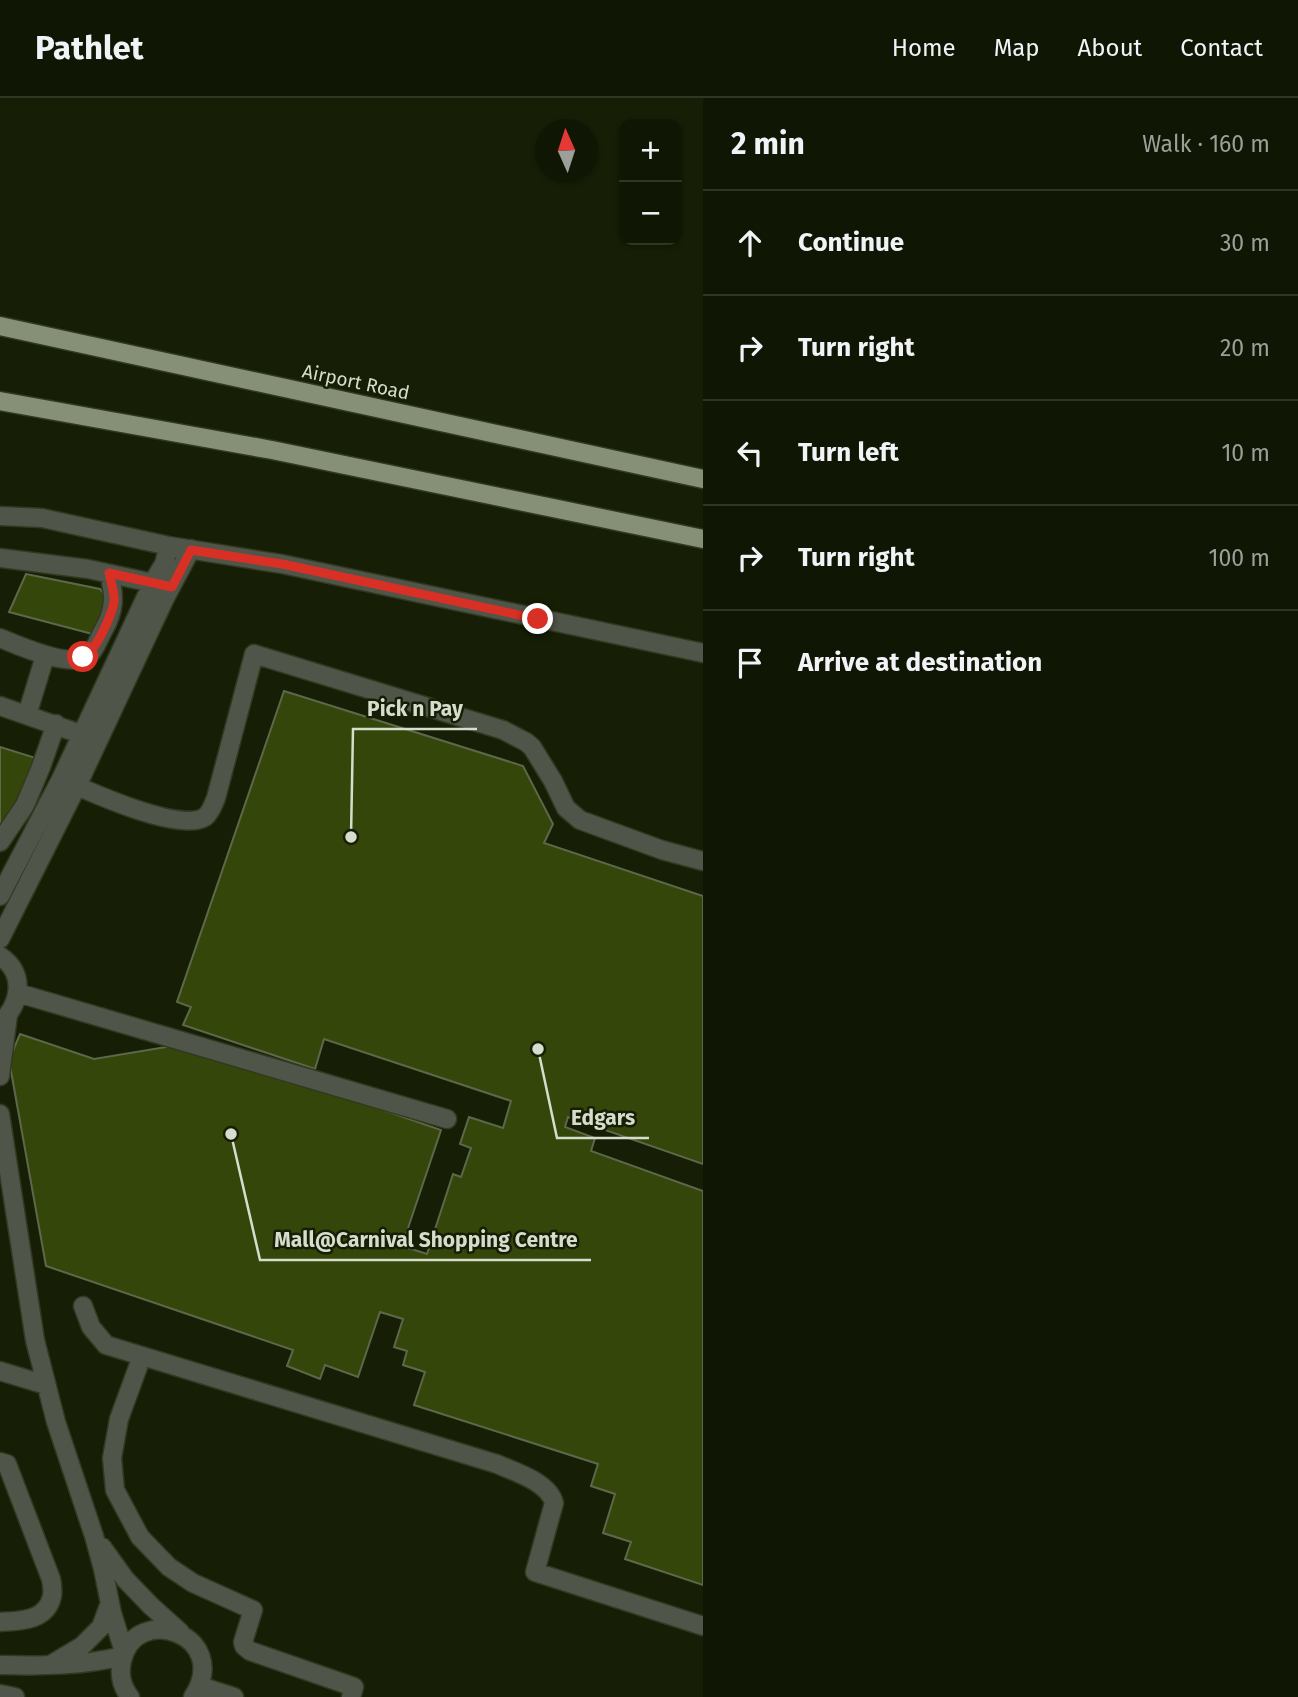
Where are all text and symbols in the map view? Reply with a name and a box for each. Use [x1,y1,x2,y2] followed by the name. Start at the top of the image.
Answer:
[35,28,144,68] text: Pathlet
[892,34,956,62] text: Home
[994,34,1040,62] text: Map
[1078,34,1142,62] text: About
[1180,34,1263,62] text: Contact
[535,119,598,182] north arrow
[619,119,682,245] map controls
[619,119,682,182] button: +
[731,126,805,162] text: 2 min
[1142,130,1270,158] text: Walk · 160 m
[619,182,682,245] button: −
[731,224,769,262] icon: ahead
[798,227,904,258] text: Continue
[1220,229,1270,257] text: 30 m
[731,329,769,367] icon: right
[798,332,915,363] text: Turn right
[1220,334,1270,362] text: 20 m
[300,359,412,405] street label: Airport Road
[731,434,769,472] icon: left
[798,437,899,468] text: Turn left
[1221,439,1270,467] text: 10 m
[731,539,769,577] icon: right
[798,542,915,573] text: Turn right
[1209,544,1270,572] text: 100 m
[522,603,553,634] route end
[67,641,98,672] route start
[731,644,769,682] icon: arrive
[798,647,1042,678] text: Arrive at destination
[353,687,477,729] callout: Pick n Pay
[367,696,463,722] text: Pick n Pay
[557,1096,649,1138] callout: Edgars
[571,1105,635,1131] text: Edgars
[260,1218,591,1260] callout: Mall@Carnival Shopping Centre
[274,1227,578,1253] text: Mall@Carnival Shopping Centre

